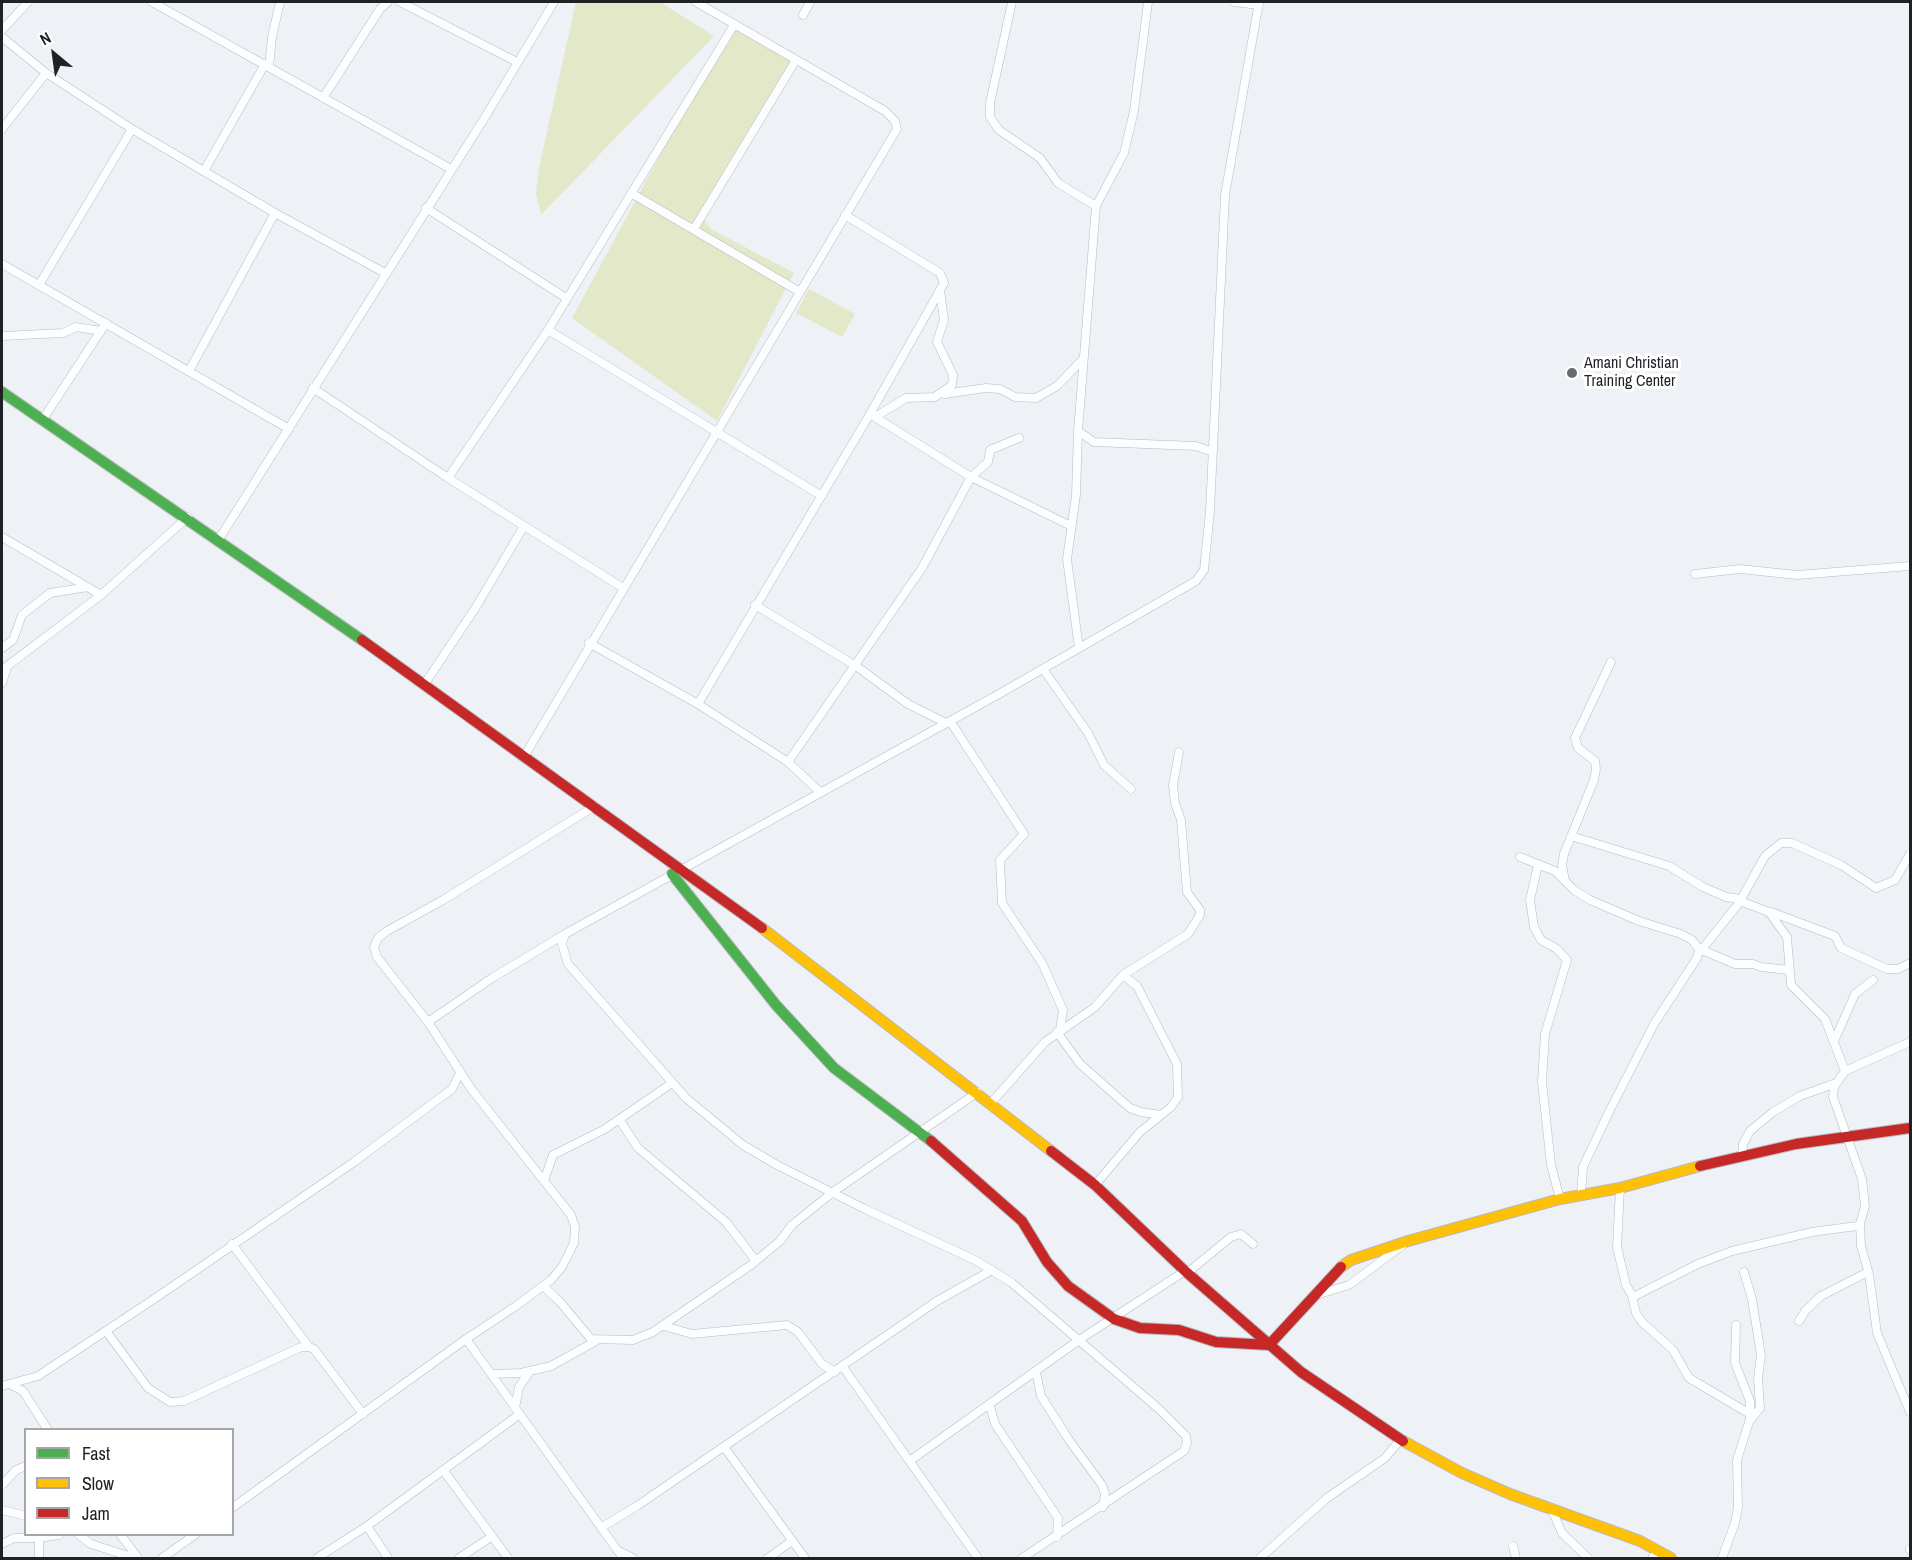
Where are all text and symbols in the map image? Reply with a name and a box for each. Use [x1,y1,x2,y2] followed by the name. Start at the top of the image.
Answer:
[24,24,84,84] north arrow
[36,26,55,50] text: N
[1584,354,1679,392] place label: Amani Christian Training Center
[1565,366,1579,380] marker: Amani Christian Training Center
[24,1428,234,1536] legend
[82,1441,110,1466] text: Fast
[82,1471,114,1496] text: Slow
[82,1501,110,1526] text: Jam

